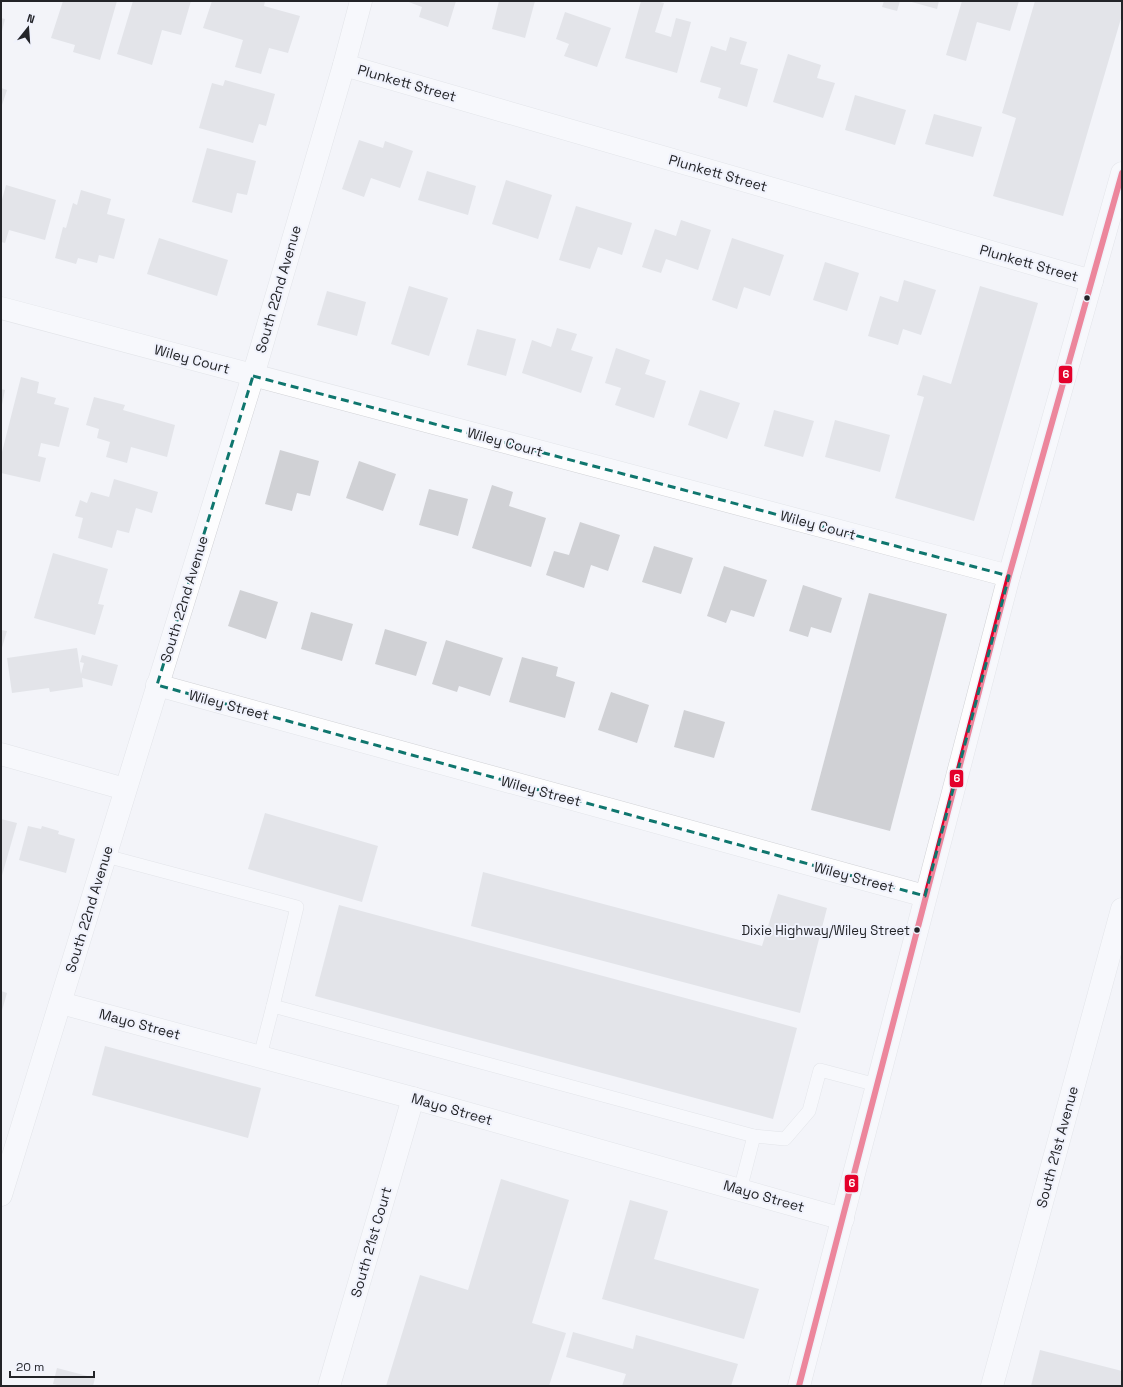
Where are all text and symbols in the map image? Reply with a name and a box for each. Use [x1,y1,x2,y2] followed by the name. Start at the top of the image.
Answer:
[8,8,48,48] north arrow
[25,11,36,26] text: N
[356,60,458,106] street label: Plunkett Street
[667,150,769,196] street label: Plunkett Street
[251,223,305,355] street label: South 22nd Avenue
[978,240,1080,286] street label: Plunkett Street
[1082,293,1092,303] unlabelled marker
[152,340,232,378] street label: Wiley Court
[1058,365,1073,384] line badge: 6
[1063,367,1070,381] text: 6
[465,423,545,461] street label: Wiley Court
[778,506,858,544] street label: Wiley Court
[156,533,212,665] street label: South 22nd Avenue
[187,686,271,724] street label: Wiley Street
[949,769,964,788] line badge: 6
[954,771,961,785] text: 6
[499,772,583,810] street label: Wiley Street
[61,843,117,975] street label: South 22nd Avenue
[812,858,896,896] street label: Wiley Street
[741,922,910,939] place label: Dixie Highway/Wiley Street
[912,925,922,935] marker: Dixie Highway/Wiley Street
[97,1004,183,1044] street label: Mayo Street
[1032,1084,1082,1210] street label: South 21st Avenue
[409,1089,495,1129] street label: Mayo Street
[844,1174,859,1193] line badge: 6
[721,1176,807,1216] street label: Mayo Street
[849,1176,856,1190] text: 6
[347,1185,395,1299] street label: South 21st Court
[10,1353,94,1379] scale bar
[16,1359,44,1375] text: 20 m

